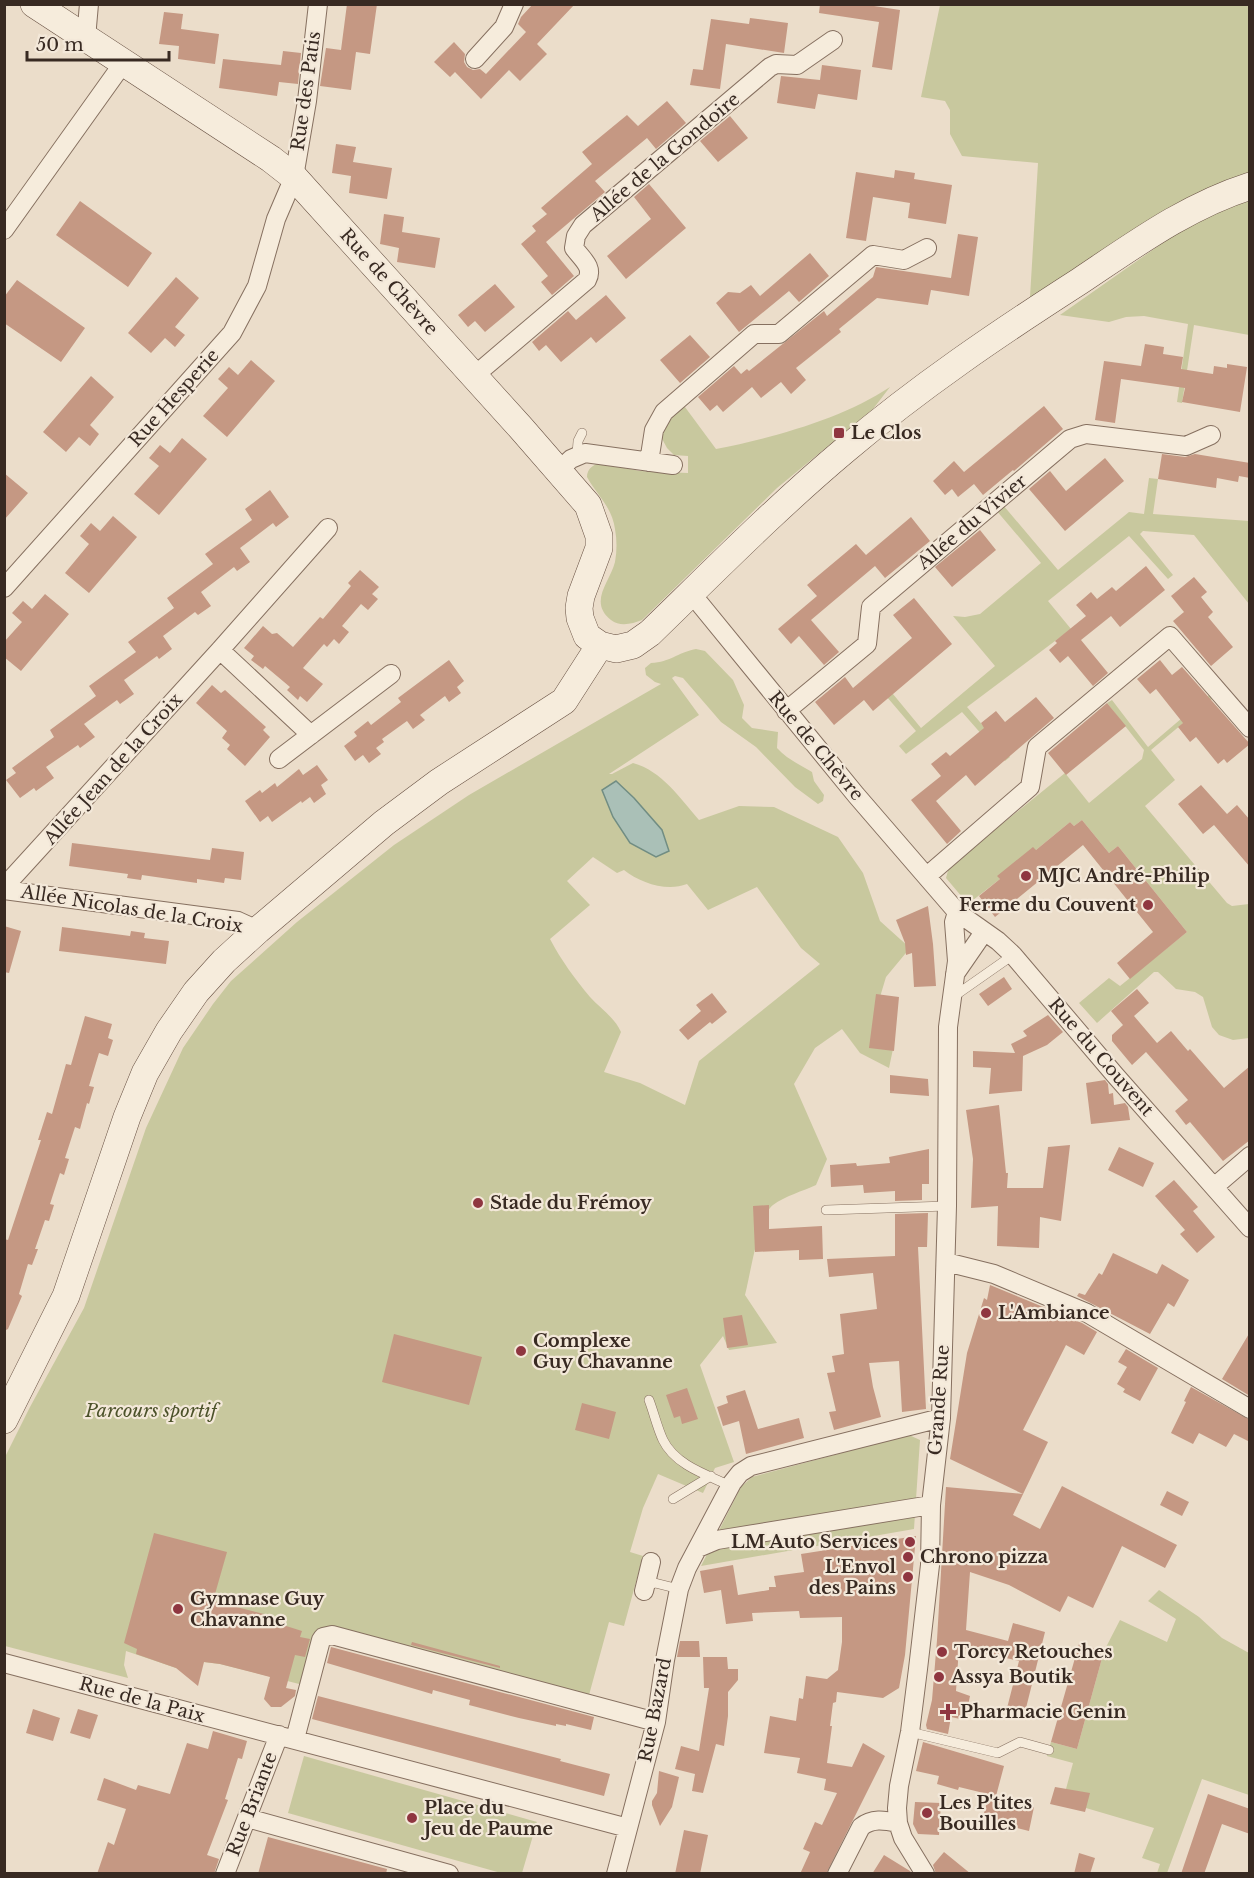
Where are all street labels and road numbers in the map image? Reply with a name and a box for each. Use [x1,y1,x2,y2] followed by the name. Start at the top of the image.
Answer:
[287,30,325,152] street label: Rue des Patis
[585,88,744,227] street label: Allée de la Gondoire
[335,224,443,340] street label: Rue de Chèvre
[124,345,224,451] street label: Rue Hesperie
[912,470,1031,575] street label: Allée du Vivier
[764,687,868,805] street label: Rue de Chèvre
[39,689,187,850] street label: Allée Jean de la Croix
[19,880,244,937] street label: Allée Nicolas de la Croix
[1044,993,1158,1121] street label: Rue du Couvent
[924,1344,954,1456] street label: Grande Rue
[634,1656,676,1764] street label: Rue Bazard
[77,1673,207,1727] street label: Rue de la Paix
[222,1749,282,1859] street label: Rue Briante

